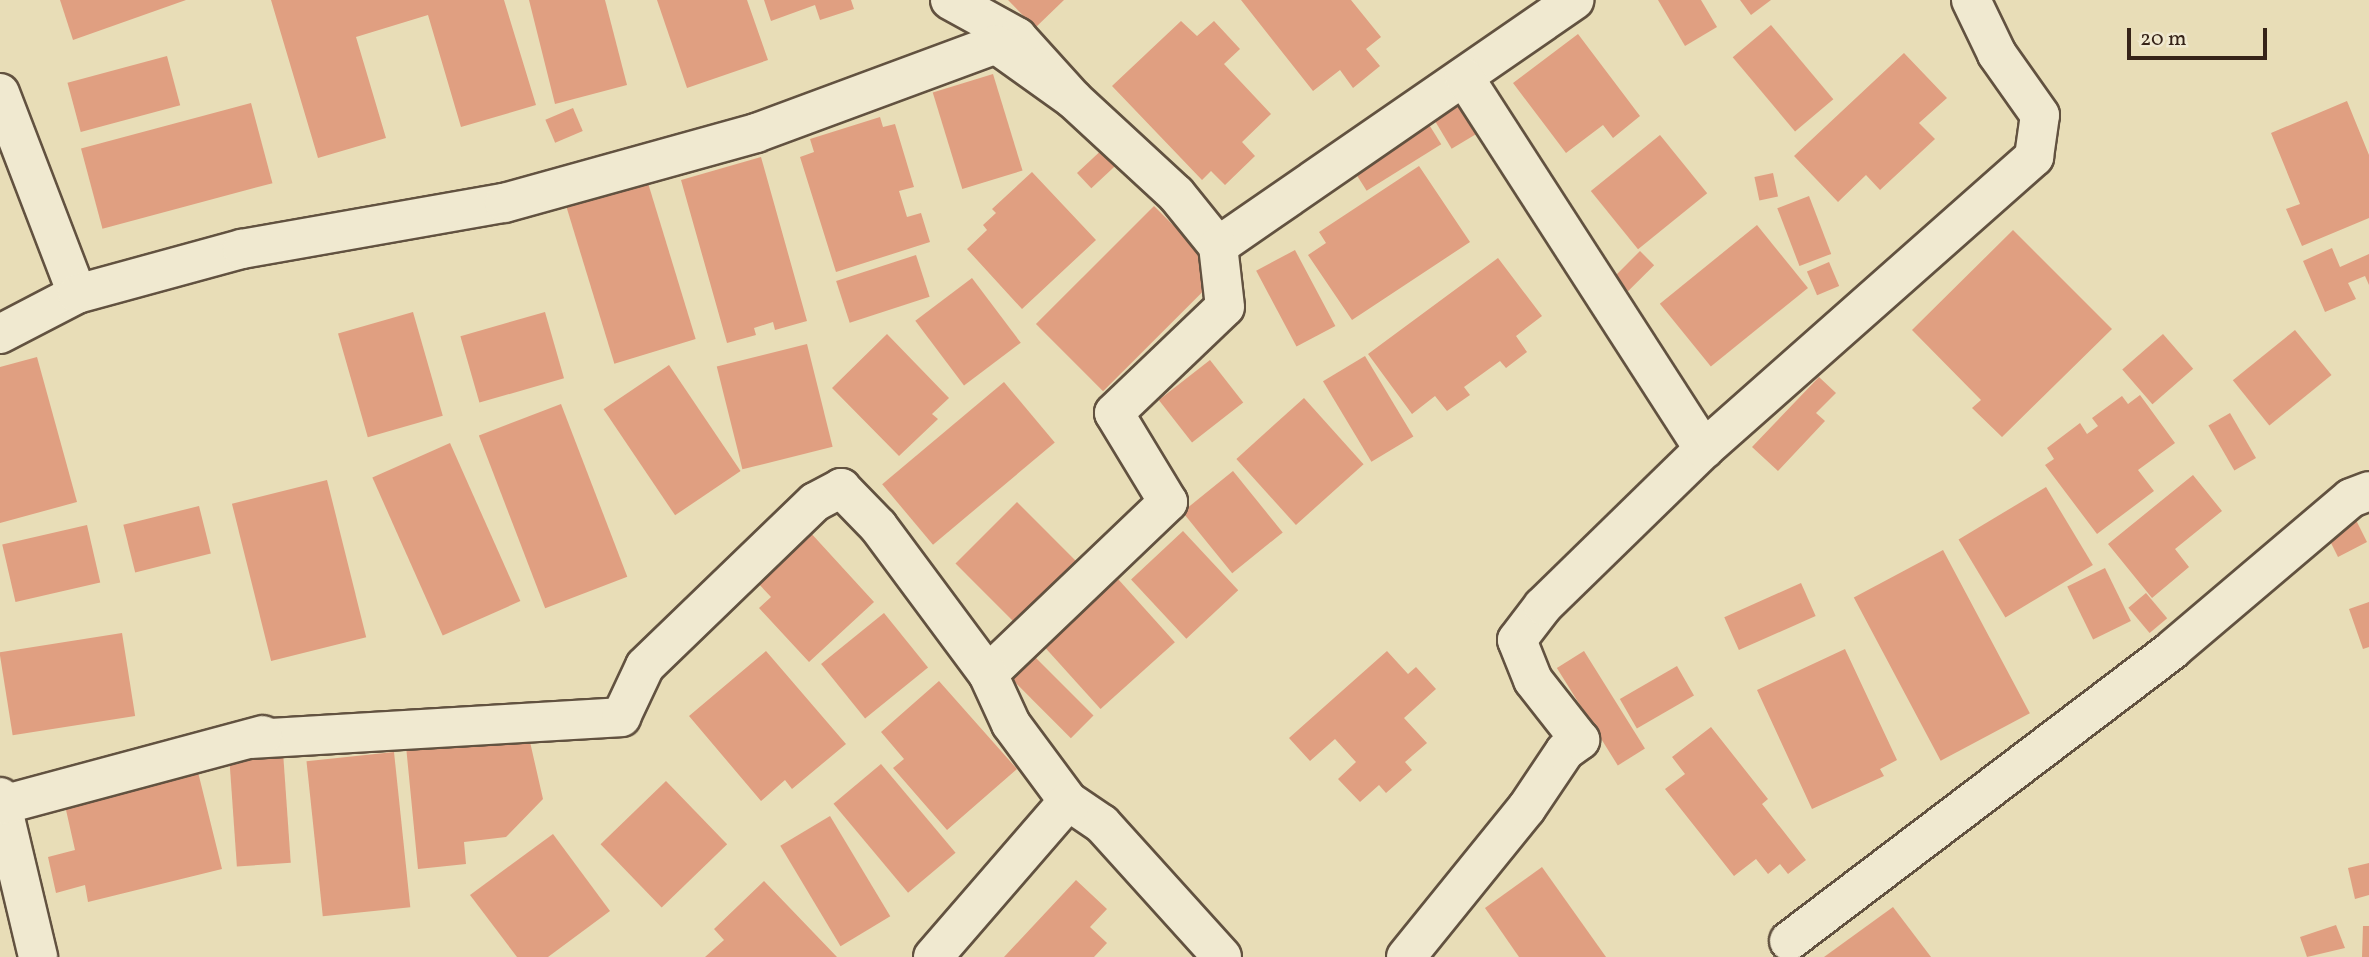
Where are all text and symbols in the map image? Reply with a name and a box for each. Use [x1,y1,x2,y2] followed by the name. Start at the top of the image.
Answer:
[2131,14,2271,58] scale bar
[2140,25,2186,54] text: 20 m

